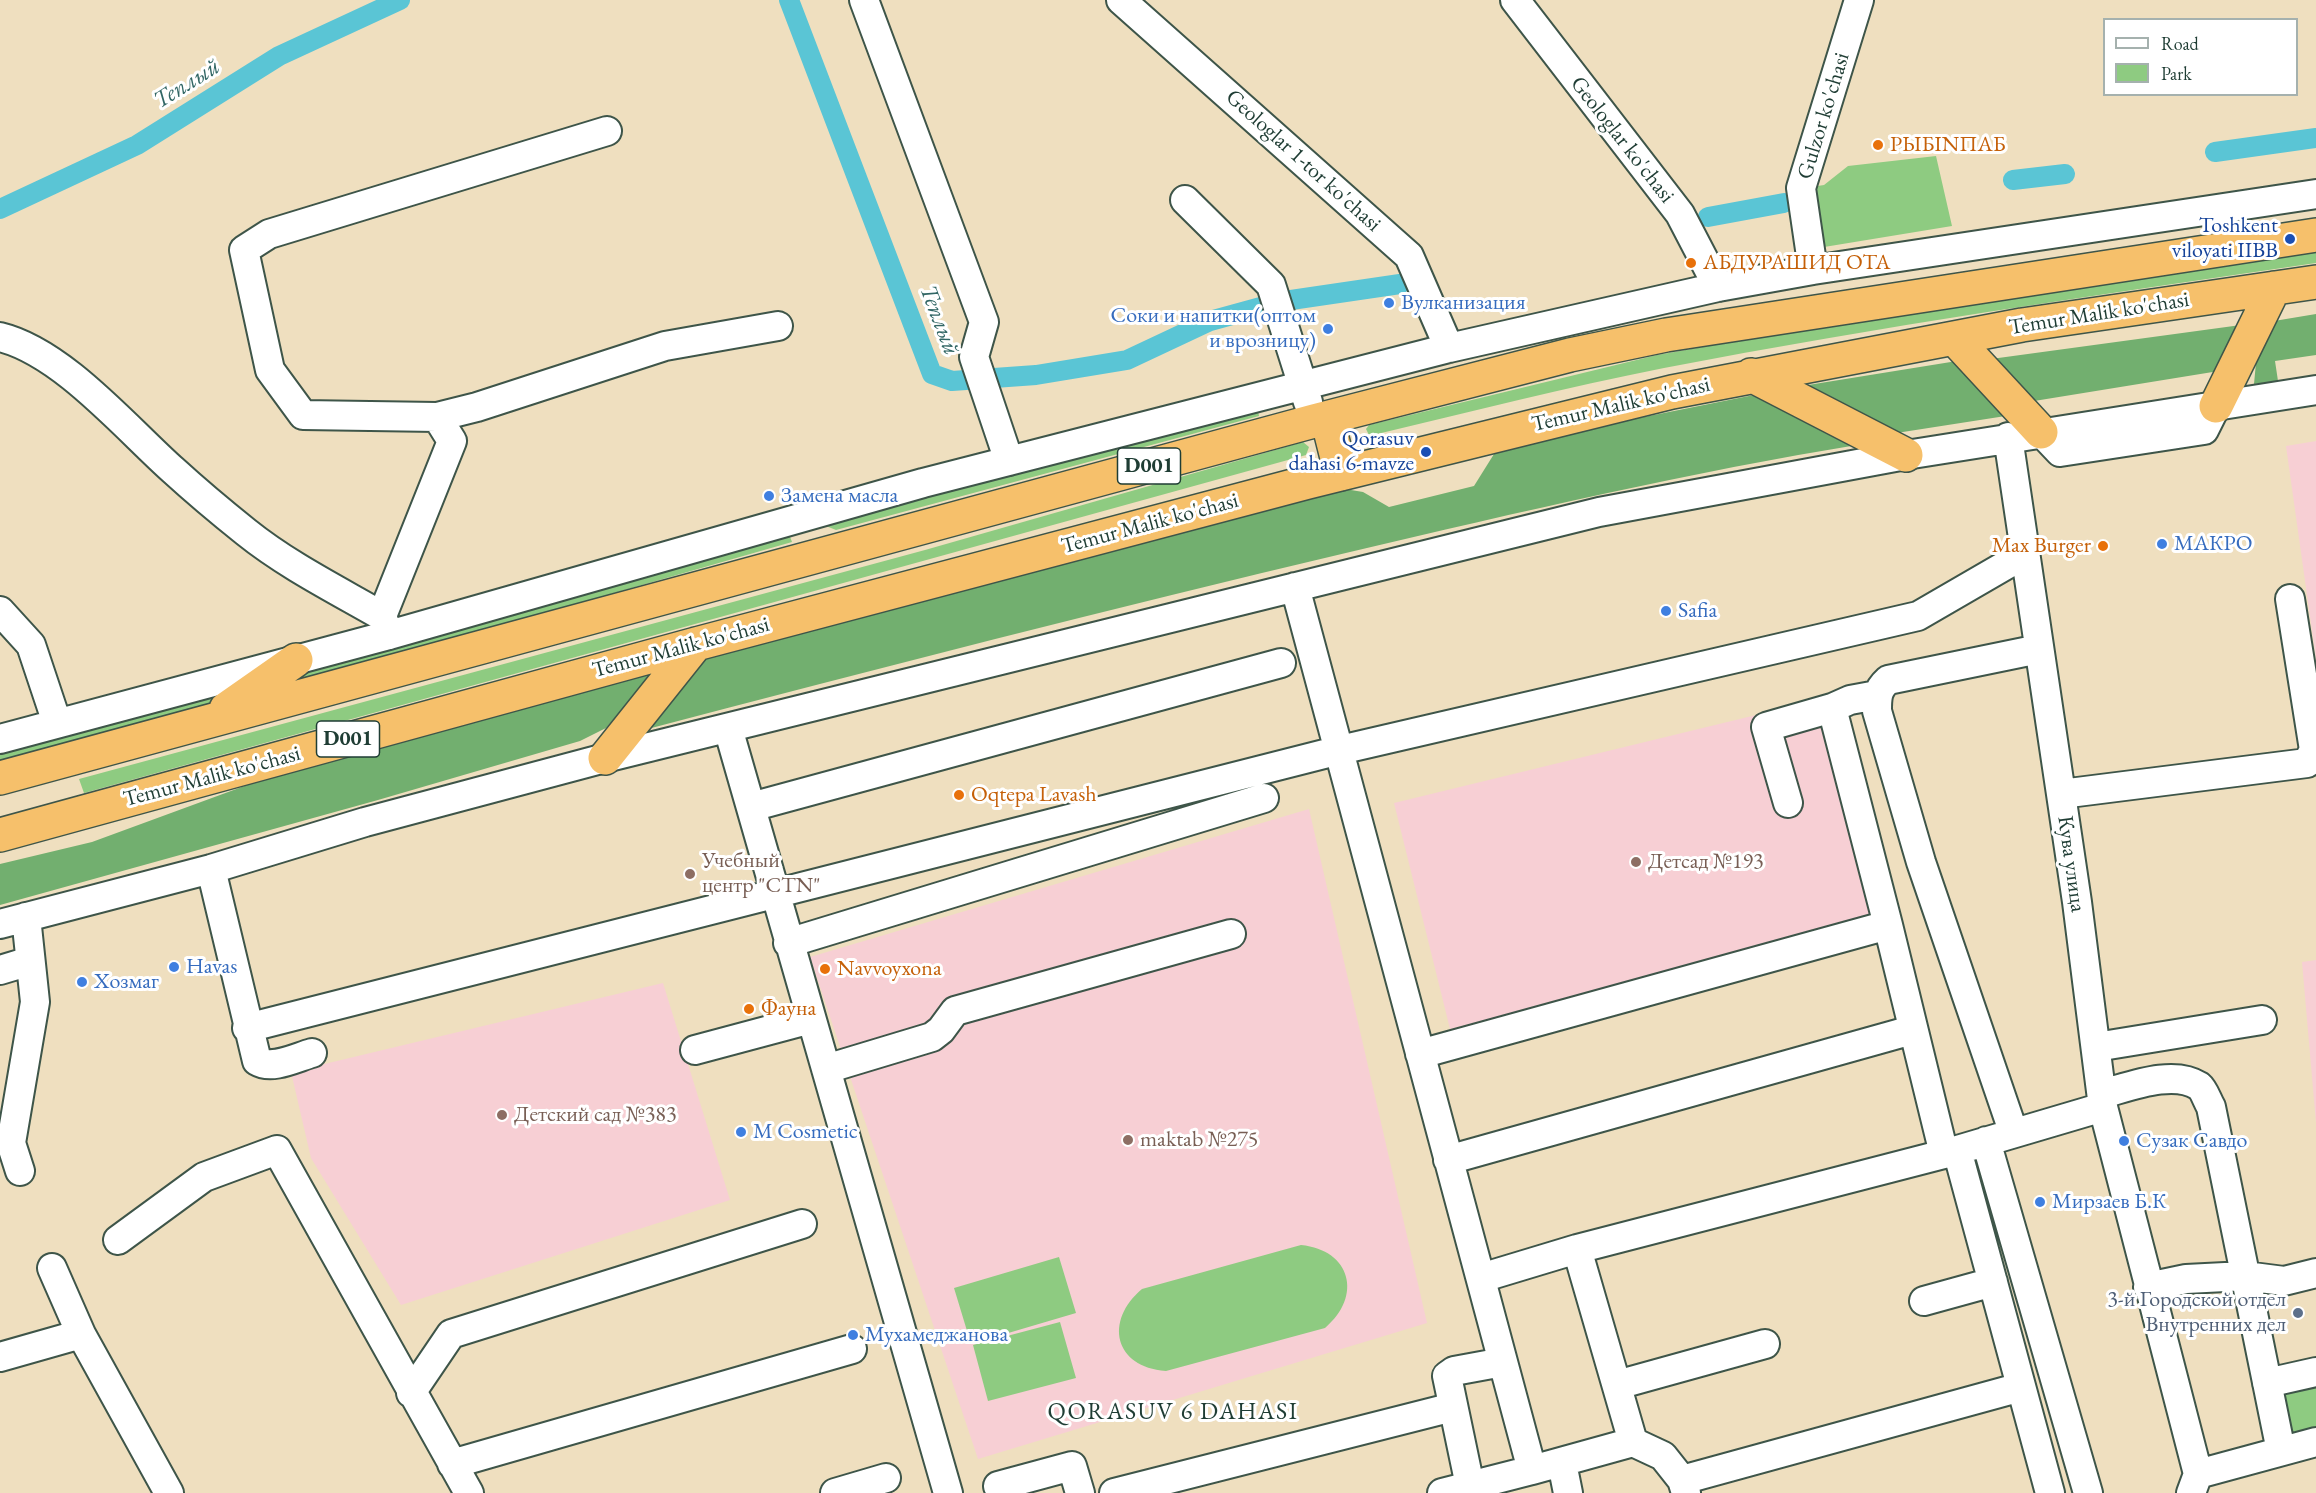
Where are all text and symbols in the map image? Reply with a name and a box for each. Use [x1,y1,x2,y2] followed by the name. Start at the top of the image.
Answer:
[2103,18,2298,96] legend
[2161,32,2199,55] text: Road
[1792,49,1856,183] street label: Gulzor ko'chasi
[149,53,225,115] water label: Теплый
[2161,62,2192,85] text: Park
[1564,71,1680,209] street label: Geologlar ko'chasi
[1220,84,1386,238] street label: Geologlar 1-tor ko'chasi
[1890,132,2006,158] place label: РЫБINПАБ
[1871,138,1885,152] marker: РЫБINПАБ
[2172,213,2278,264] place label: Toshkent viloyati IIBB
[2283,232,2297,246] marker: Toshkent viloyati IIBB
[1703,250,1890,276] place label: АБДУРАШИД ОТА
[1684,256,1698,270] marker: АБДУРАШИД ОТА
[913,281,965,359] water label: Теплый
[2007,287,2191,341] street label: Temur Malik ko'chasi
[1401,290,1526,316] place label: Вулканизация
[1382,296,1396,310] marker: Вулканизация
[1111,303,1316,354] place label: Соки и напитки(оптом и врозницу)
[1321,322,1335,336] marker: Соки и напитки(оптом и врозницу)
[1529,372,1713,438] street label: Temur Malik ko'chasi
[1289,426,1414,478] place label: Qorasuv dahasi 6-mavze
[1419,445,1433,459] marker: Qorasuv dahasi 6-mavze
[1118,448,1180,484] road number: D001
[781,483,898,509] place label: Замена масла
[1059,488,1241,560] street label: Temur Malik ko'chasi
[762,489,776,503] marker: Замена масла
[2174,531,2253,557] place label: МАКРО
[1992,533,2091,559] place label: Max Burger
[2155,537,2169,551] marker: МАКРО
[2096,539,2110,553] marker: Max Burger
[1678,598,1717,624] place label: Safia
[1659,604,1673,618] marker: Safia
[590,612,772,684] street label: Temur Malik ko'chasi
[316,721,380,757] road number: D001
[121,741,303,813] street label: Temur Malik ko'chasi
[971,782,1097,808] place label: Oqtepa Lavash
[952,788,966,802] marker: Oqtepa Lavash
[2051,814,2091,914] street label: Кува улица
[702,848,820,900] place label: Учебный центр "CTN"
[1648,849,1764,875] place label: Детсад №193
[1629,855,1643,869] marker: Детсад №193
[683,867,697,881] marker: Учебный центр "CTN"
[186,954,237,980] place label: Havas
[837,956,942,982] place label: Navvoyxona
[167,960,181,974] marker: Havas
[818,962,832,976] marker: Navvoyxona
[94,969,159,995] place label: Хозмаг
[75,975,89,989] marker: Хозмаг
[761,996,816,1022] place label: Фауна
[742,1002,756,1016] marker: Фауна
[514,1102,676,1128] place label: Детский сад №383
[495,1108,509,1122] marker: Детский сад №383
[753,1119,858,1145] place label: M Cosmetic
[734,1125,748,1139] marker: M Cosmetic
[1140,1127,1258,1153] place label: maktab №275
[2136,1128,2247,1154] place label: Сузак Савдо
[1121,1133,1135,1147] marker: maktab №275
[2117,1134,2131,1148] marker: Сузак Савдо
[2052,1189,2167,1215] place label: Мирзаев Б.К
[2033,1195,2047,1209] marker: Мирзаев Б.К
[2107,1287,2286,1338] place label: 3-й Городской отдел Внутренних дел
[2291,1306,2305,1320] marker: 3-й Городской отдел Внутренних дел
[865,1322,1008,1348] place label: Мухамеджанова
[846,1328,860,1342] marker: Мухамеджанова
[1048,1398,1298,1426] district label: QORASUV 6 DAHASI

